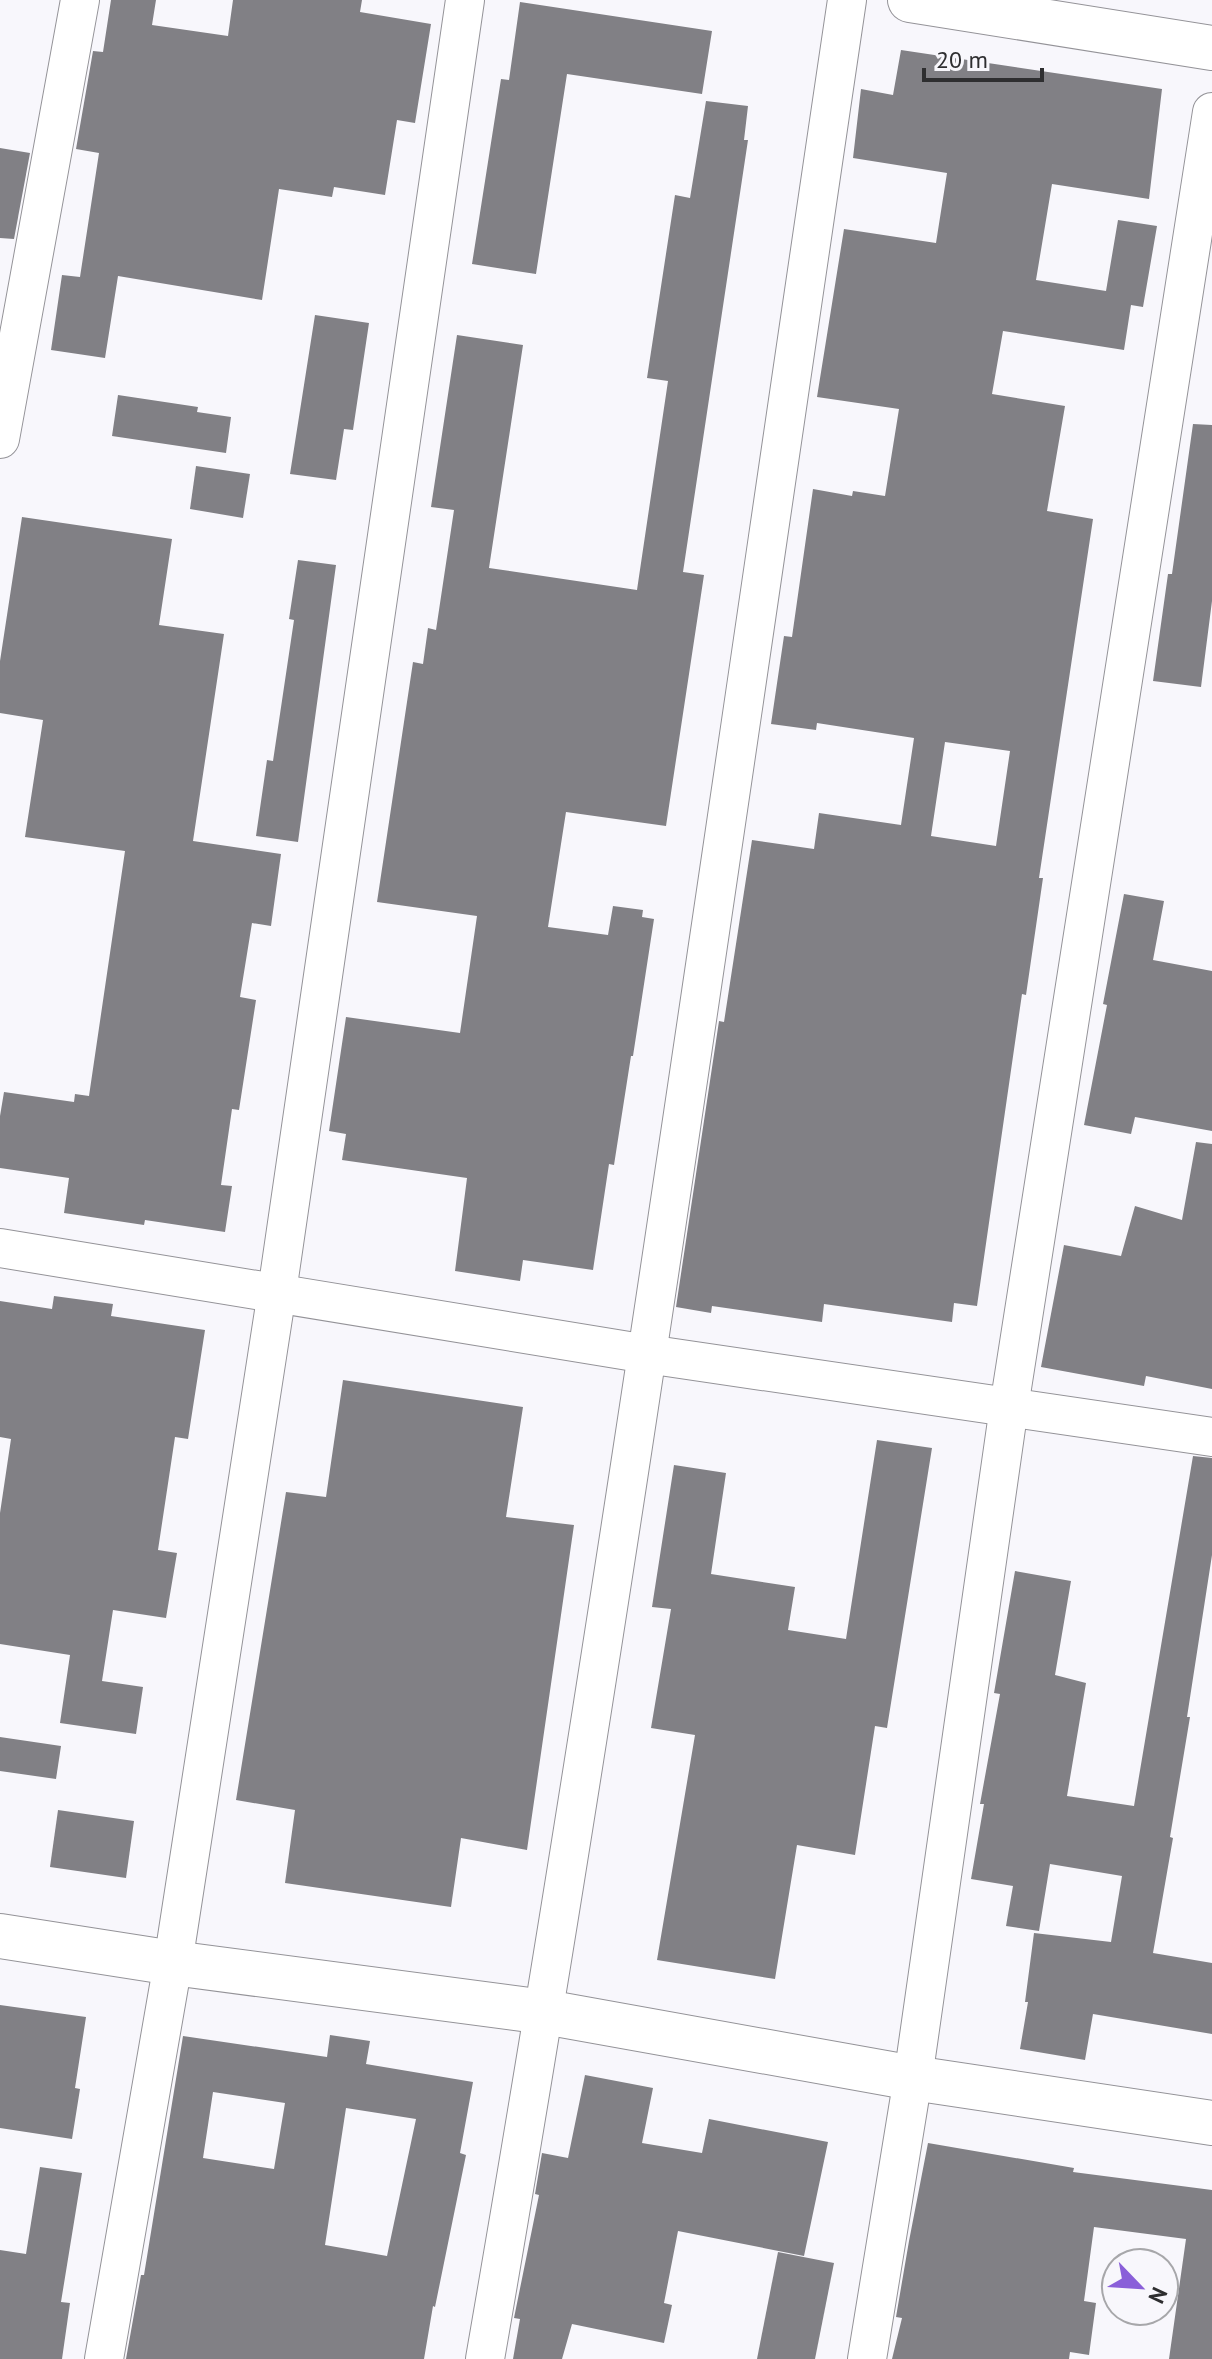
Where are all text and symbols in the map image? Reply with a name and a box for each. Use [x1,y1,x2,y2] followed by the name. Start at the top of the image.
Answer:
[924,32,1042,82] scale bar
[936,44,988,75] text: 20 m
[1100,2247,1180,2327] north arrow
[1142,2283,1174,2308] text: N

